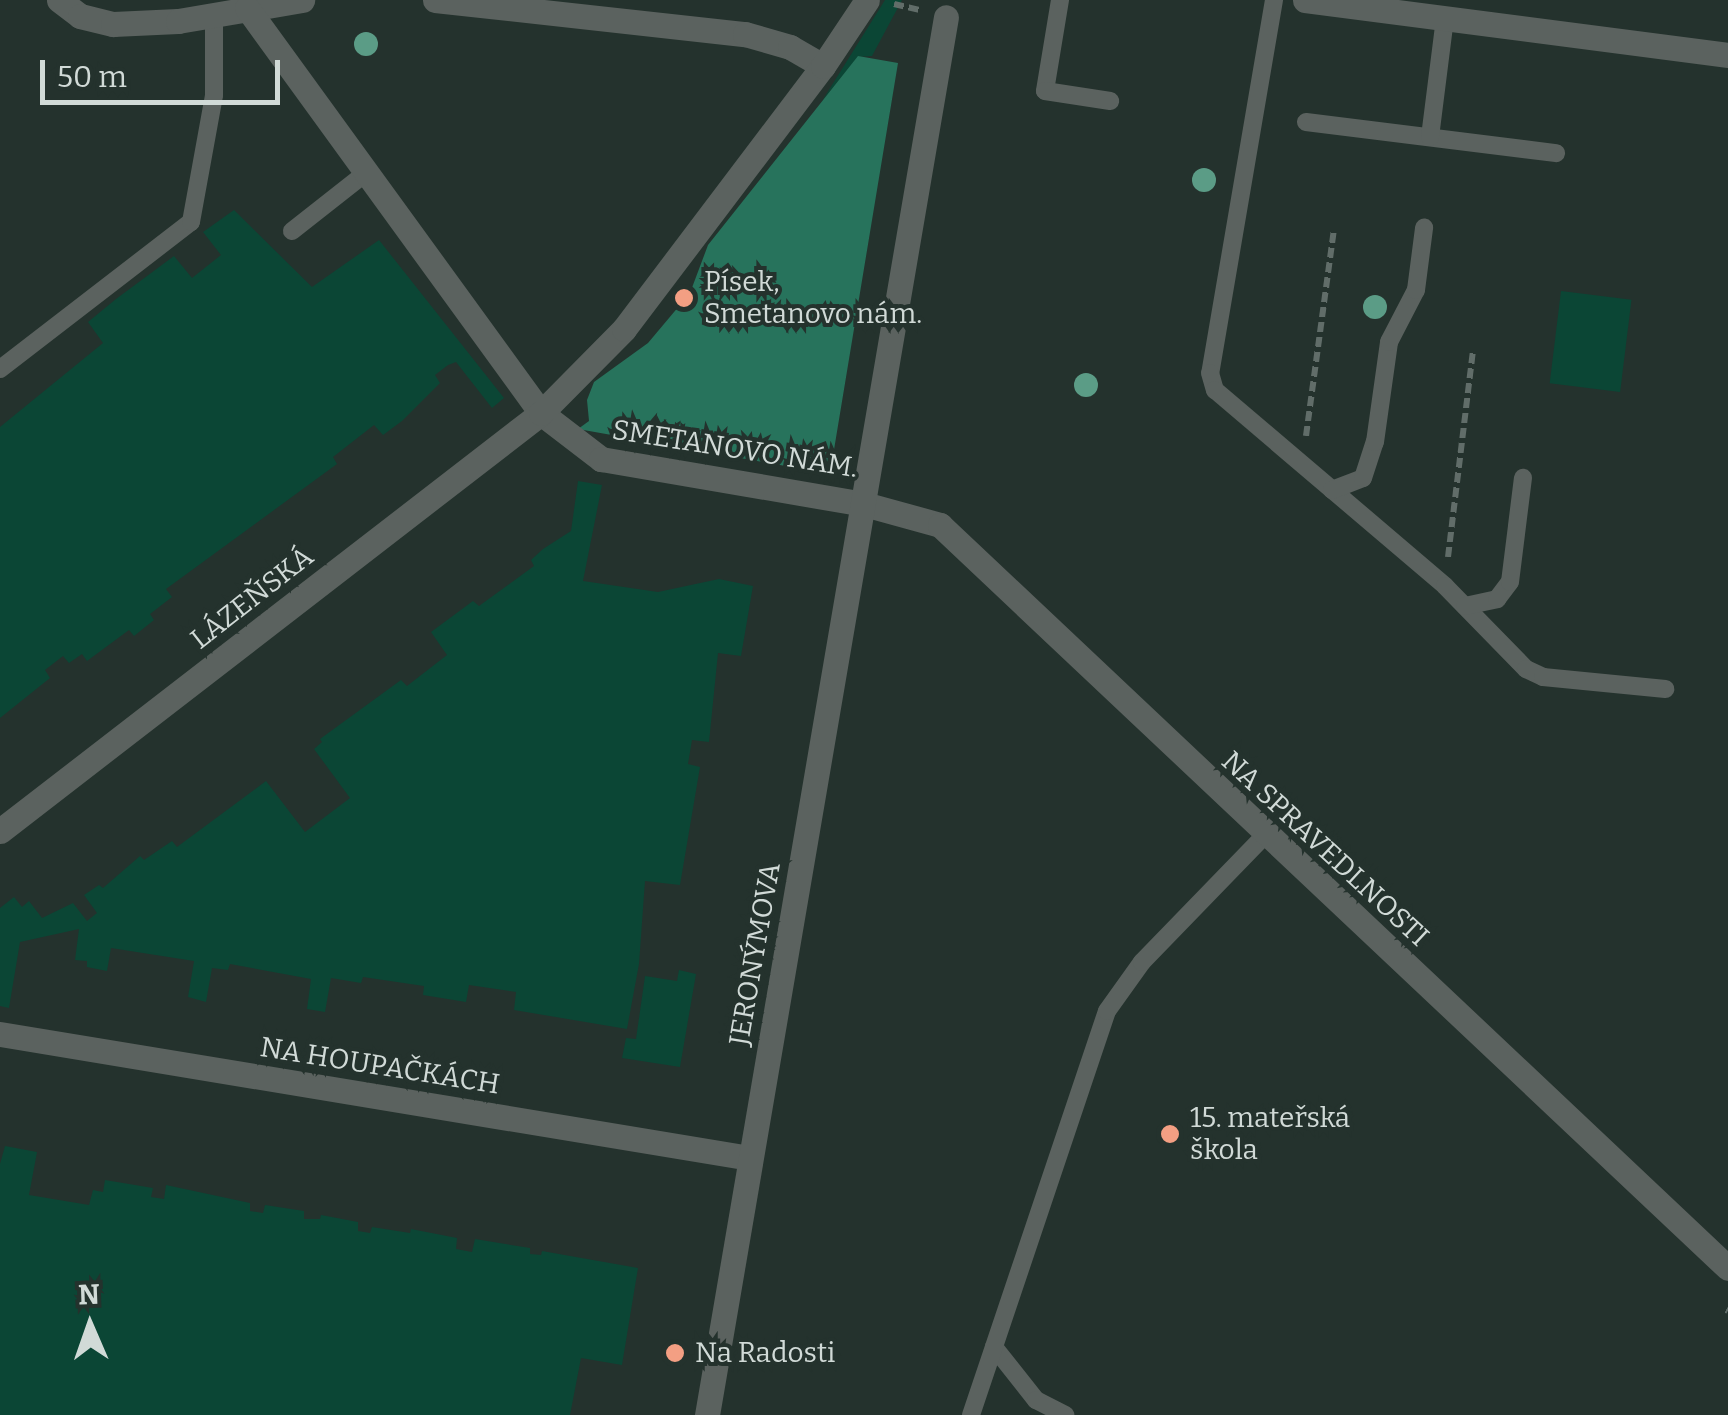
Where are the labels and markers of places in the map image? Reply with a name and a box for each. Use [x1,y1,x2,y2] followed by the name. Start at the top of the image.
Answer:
[704,265,922,331] place label: Písek, Smetanovo nám.
[673,287,695,309] marker: Písek, Smetanovo nám.
[1190,1101,1350,1167] place label: 15. mateřská škola
[1159,1123,1181,1145] marker: 15. mateřská škola
[695,1336,835,1370] place label: Na Radosti
[664,1342,686,1364] marker: Na Radosti

